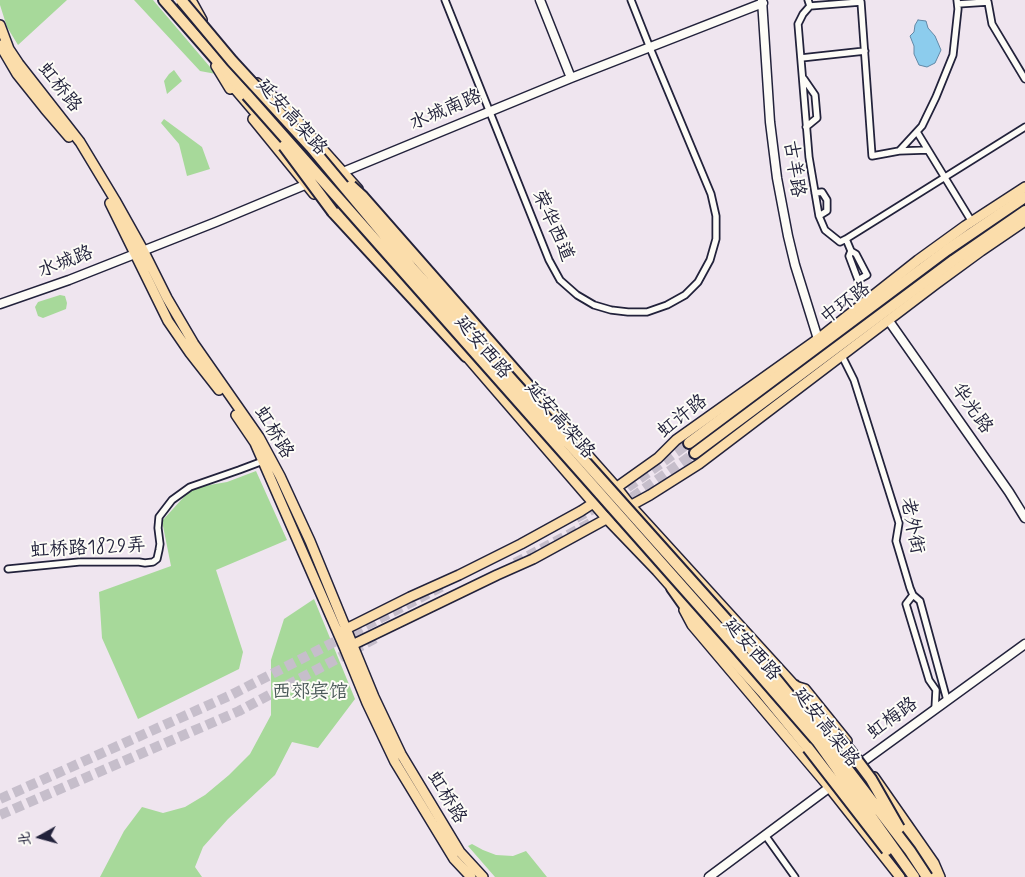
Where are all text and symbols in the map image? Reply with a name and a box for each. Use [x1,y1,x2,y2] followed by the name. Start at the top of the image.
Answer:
[32,59,86,117] street label: 虹桥路
[251,75,331,161] street label: 延安高架路
[407,86,485,136] street label: 水城南路
[778,139,808,199] street label: 古羊路
[526,187,578,265] street label: 荣华西道
[35,242,97,284] street label: 水城路
[816,278,876,330] street label: 中环路
[449,312,515,384] street label: 延安西路
[519,378,599,464] street label: 延安高架路
[945,379,997,439] street label: 华光路
[654,390,712,444] street label: 虹许路
[249,403,297,463] street label: 虹桥路
[894,496,928,556] street label: 老外街
[30,535,146,563] street label: 虹桥路1829弄
[717,614,785,686] street label: 延安西路
[272,682,348,704] park label: 西郊宾馆
[787,684,863,772] street label: 延安高架路
[863,693,923,745] street label: 虹梅路
[422,768,470,828] street label: 虹桥路
[15,812,65,862] north arrow
[15,831,35,847] text: 北

